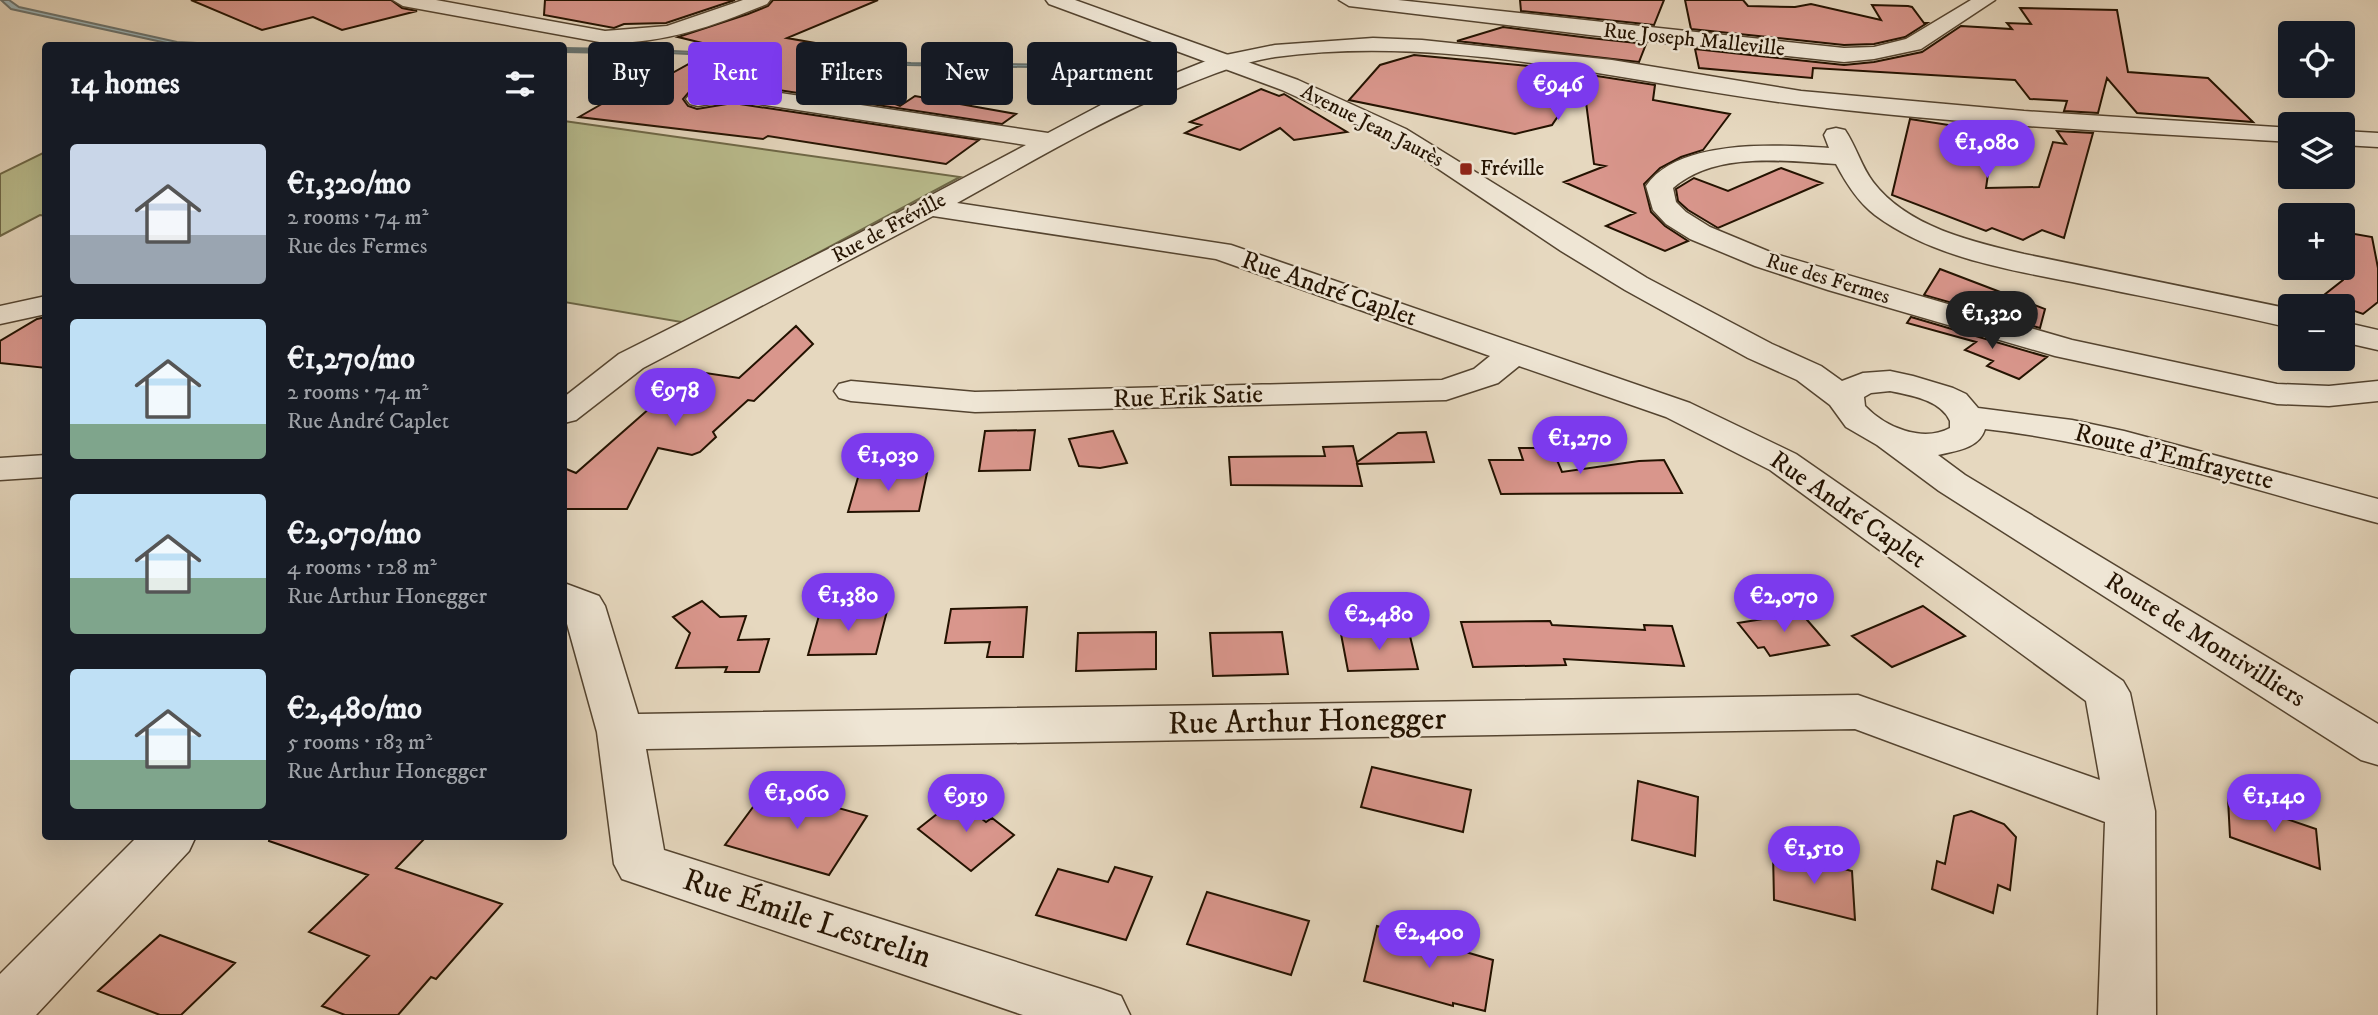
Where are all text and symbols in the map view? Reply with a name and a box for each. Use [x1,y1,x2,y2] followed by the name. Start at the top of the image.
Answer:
[1602,18,1786,62] street label: Rue Joseph Malleville
[2278,21,2355,371] map controls
[2278,21,2355,98] button: locate
[588,42,674,105] chip: Buy
[688,42,782,105] chip: Rent
[796,42,907,105] chip: Filters
[921,42,1013,105] chip: New
[1027,42,1177,105] chip: Apartment
[1517,62,1599,122] pin: €946
[501,65,539,103] icon: filters
[70,66,180,103] text: 14 homes
[1533,70,1583,99] text: €946
[1296,79,1448,173] street label: Avenue Jean Jaurès
[2278,112,2355,189] button: layers
[1930,120,2044,180] pin: €1,080
[1955,128,2019,157] text: €1,080
[1480,156,1545,182] place label: Fréville
[1458,161,1474,177] marker: Fréville
[287,166,411,203] text: €1,320/mo
[126,172,210,256] icon: home
[828,187,951,269] street label: Rue de Fréville
[287,203,428,232] text: 2 rooms · 74 m²
[2278,203,2355,280] button: +
[287,232,428,261] text: Rue des Fermes
[1237,244,1421,334] street label: Rue André Caplet
[1763,248,1893,310] street label: Rue des Fermes
[1935,292,2049,351] pin: €1,320
[2278,294,2355,371] button: −
[1962,299,2022,328] text: €1,320
[287,341,415,378] text: €1,270/mo
[126,347,210,431] icon: home
[634,368,716,428] pin: €978
[651,376,699,405] text: €978
[287,378,428,407] text: 2 rooms · 74 m²
[1113,378,1263,416] street label: Rue Erik Satie
[287,407,449,436] text: Rue André Caplet
[1523,416,1637,476] pin: €1,270
[2071,416,2277,498] street label: Route d'Emfrayette
[1548,424,1612,453] text: €1,270
[831,434,945,493] pin: €1,030
[857,441,919,470] text: €1,030
[1763,444,1933,576] street label: Rue André Caplet
[287,516,421,553] text: €2,070/mo
[126,522,210,606] icon: home
[287,553,437,582] text: 4 rooms · 128 m²
[2099,565,2311,715] street label: Route de Montivilliers
[791,574,905,633] pin: €1,380
[1727,574,1841,634] pin: €2,070
[818,581,878,610] text: €1,380
[287,582,487,611] text: Rue Arthur Honegger
[1750,582,1818,611] text: €2,070
[1322,592,1436,652] pin: €2,480
[1345,600,1413,629] text: €2,480
[287,691,422,728] text: €2,480/mo
[126,697,210,781] icon: home
[1168,700,1447,744] street label: Rue Arthur Honegger
[287,728,432,757] text: 5 rooms · 183 m²
[287,757,487,786] text: Rue Arthur Honegger
[740,772,854,831] pin: €1,060
[925,774,1007,834] pin: €919
[2217,774,2331,834] pin: €1,140
[765,779,829,808] text: €1,060
[944,782,988,811] text: €919
[2243,782,2305,811] text: €1,140
[1757,826,1871,886] pin: €1,510
[1784,834,1844,863] text: €1,510
[678,860,936,978] street label: Rue Émile Lestrelin
[1372,911,1486,970] pin: €2,400
[1394,918,1464,947] text: €2,400

